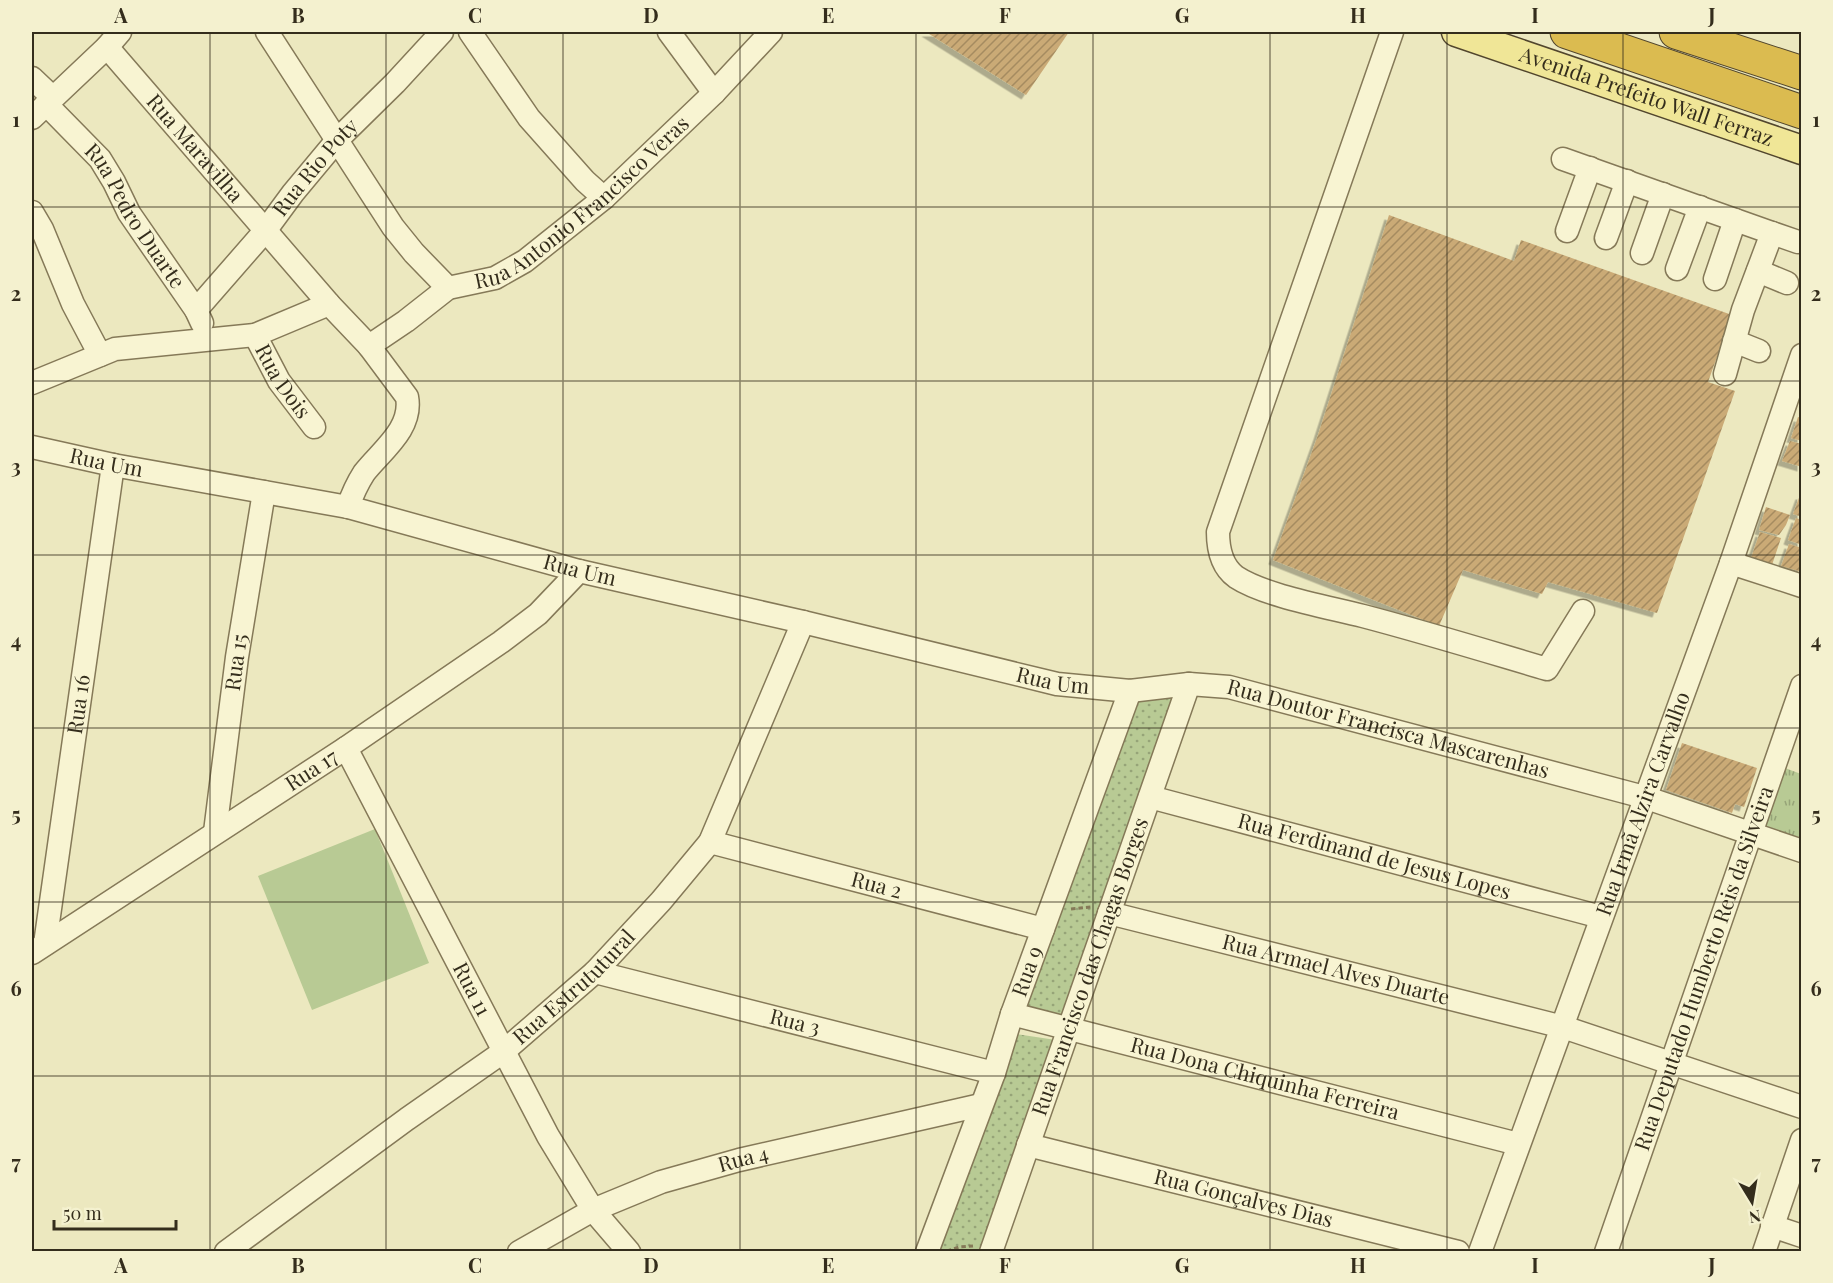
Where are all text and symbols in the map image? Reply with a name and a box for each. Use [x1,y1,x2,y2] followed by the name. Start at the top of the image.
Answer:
[113,1,128,28] text: A
[291,1,305,28] text: B
[468,1,482,28] text: C
[643,1,659,28] text: D
[822,1,834,28] text: E
[999,1,1011,28] text: F
[1175,1,1190,28] text: G
[1350,1,1366,28] text: H
[1531,1,1539,28] text: I
[1707,1,1716,28] text: J
[1515,38,1777,151] street label: Avenida Prefeito Wall Ferraz
[141,87,251,208] street label: Rua Maravilha
[12,105,20,132] text: 1
[1812,105,1820,132] text: 1
[472,109,694,294] street label: Rua Antonio Francisco Veras
[265,111,363,221] street label: Rua Rio Poty
[80,136,193,293] street label: Rua Pedro Duarte
[11,279,21,306] text: 2
[1811,279,1821,306] text: 2
[250,338,318,423] street label: Rua Dois
[67,440,146,482] street label: Rua Um
[11,452,21,479] text: 3
[1811,452,1821,479] text: 3
[541,546,620,591] street label: Rua Um
[11,626,21,653] text: 4
[1811,626,1821,653] text: 4
[217,631,253,692] street label: Rua 15
[1014,659,1091,699] street label: Rua Um
[1224,671,1553,783] street label: Rua Doutor Francisca Mascarenhas
[59,672,95,736] street label: Rua 16
[1588,687,1695,919] street label: Rua Irmã Alzira Carvalho
[279,741,343,796] street label: Rua 17
[1626,781,1778,1154] street label: Rua Deputado Humberto Reis da Silveira
[11,800,21,827] text: 5
[1811,800,1821,827] text: 5
[1235,805,1514,904] street label: Rua Ferdinand de Jesus Lopes
[1024,813,1153,1119] street label: Rua Francisco das Chagas Borges
[849,864,905,904] street label: Rua 2
[506,922,640,1050] street label: Rua Estrututural
[1220,926,1453,1010] street label: Rua Armael Alves Duarte
[1004,942,1048,1000] street label: Rua 9
[448,957,499,1020] street label: Rua 11
[10,974,22,1001] text: 6
[1810,974,1822,1001] text: 6
[767,1001,823,1040] street label: Rua 3
[1128,1029,1403,1125] street label: Rua Dona Chiquinha Ferreira
[714,1138,771,1177] street label: Rua 4
[11,1148,21,1175] text: 7
[1811,1148,1821,1175] text: 7
[1152,1161,1336,1232] street label: Rua Gonçalves Dias
[1722,1172,1782,1232] north arrow
[54,1193,176,1231] scale bar
[63,1201,102,1225] text: 50 m
[1747,1206,1763,1229] text: N
[113,1251,128,1278] text: A
[291,1251,305,1278] text: B
[468,1251,482,1278] text: C
[643,1251,659,1278] text: D
[822,1251,834,1278] text: E
[999,1251,1011,1278] text: F
[1175,1251,1190,1278] text: G
[1350,1251,1366,1278] text: H
[1531,1251,1539,1278] text: I
[1707,1251,1716,1278] text: J

